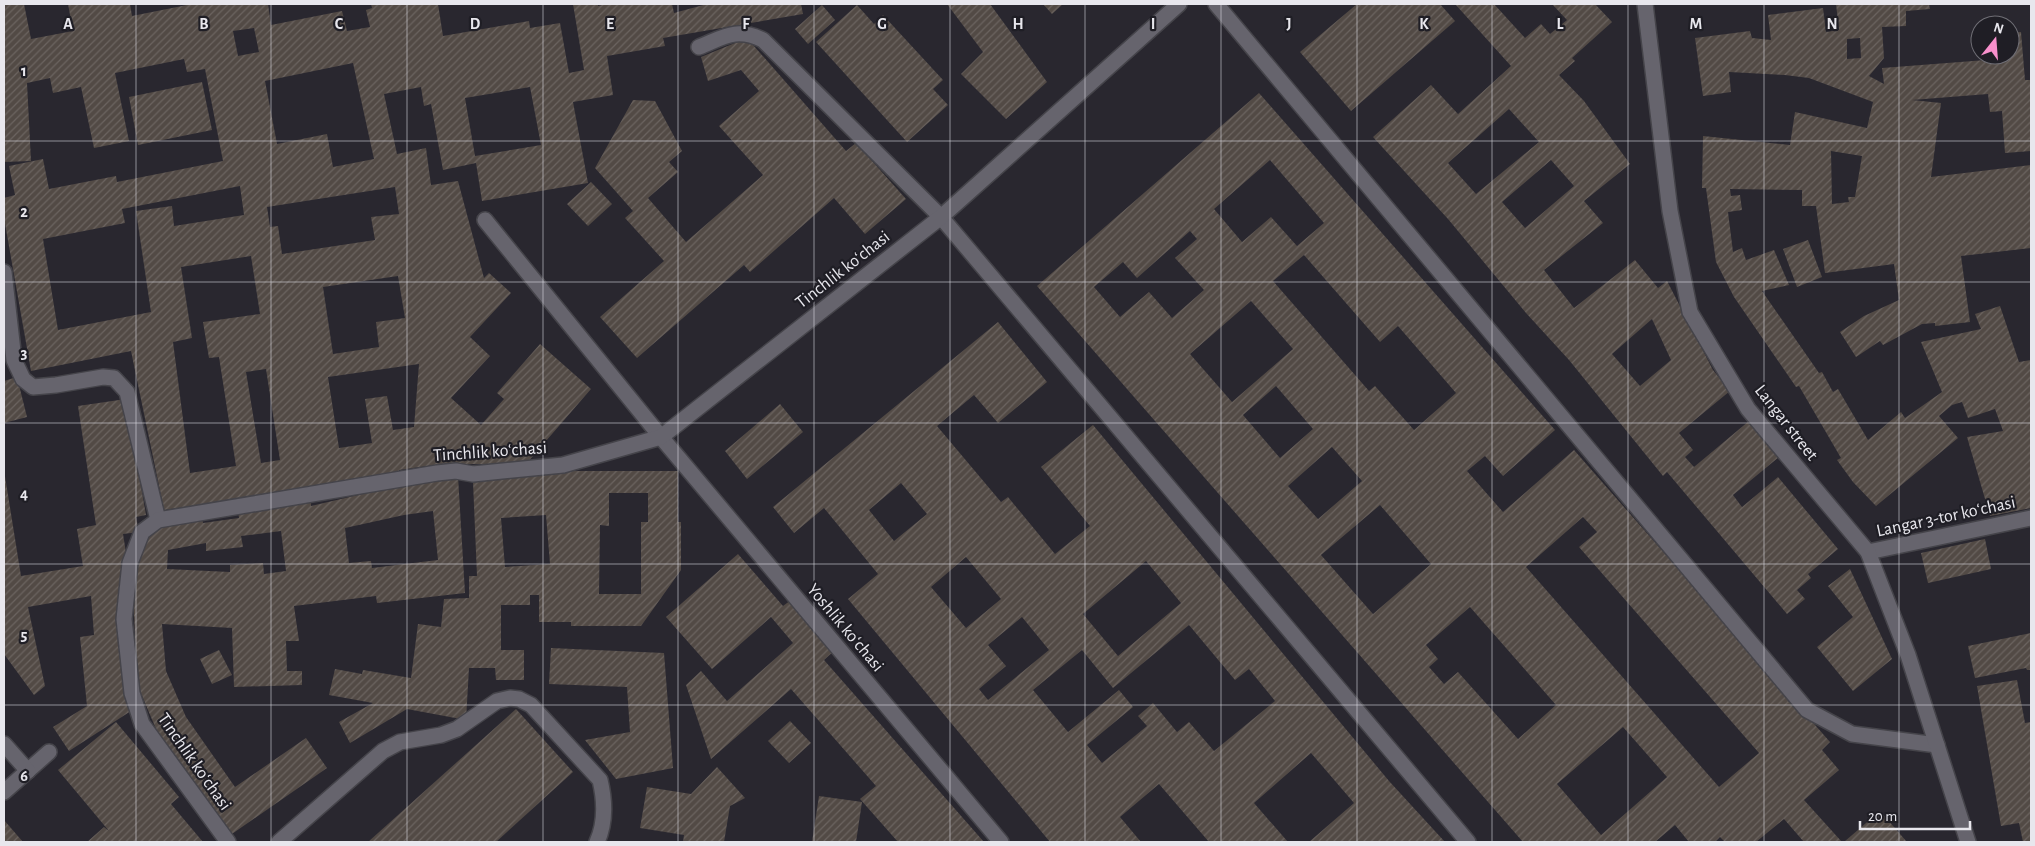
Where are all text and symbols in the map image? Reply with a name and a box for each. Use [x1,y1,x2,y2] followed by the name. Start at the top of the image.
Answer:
[1970,15,2020,65] north arrow
[63,16,73,32] text: A
[199,16,209,32] text: B
[335,16,344,32] text: C
[470,16,481,32] text: D
[606,16,614,32] text: E
[742,16,750,32] text: F
[877,16,887,32] text: G
[1012,16,1024,32] text: H
[1151,16,1155,32] text: I
[1286,16,1292,32] text: J
[1419,16,1429,32] text: K
[1557,16,1564,32] text: L
[1690,16,1702,32] text: M
[1826,16,1838,32] text: N
[1992,20,2005,37] text: N
[21,63,27,79] text: 1
[20,204,28,220] text: 2
[792,228,894,312] street label: Tinchlik koʻchasi
[21,345,28,361] text: 3
[1751,382,1821,465] street label: Langar street
[432,439,548,465] street label: Tinchlik koʻchasi
[20,486,28,502] text: 4
[1875,493,2017,541] street label: Langar 3-tor koʻchasi
[803,581,887,675] street label: Yoshlik koʻchasi
[21,627,28,643] text: 5
[154,710,234,814] street label: Tinchlik koʻchasi
[20,768,28,784] text: 6
[1860,798,1970,830] scale bar
[1868,809,1897,824] text: 20 m

